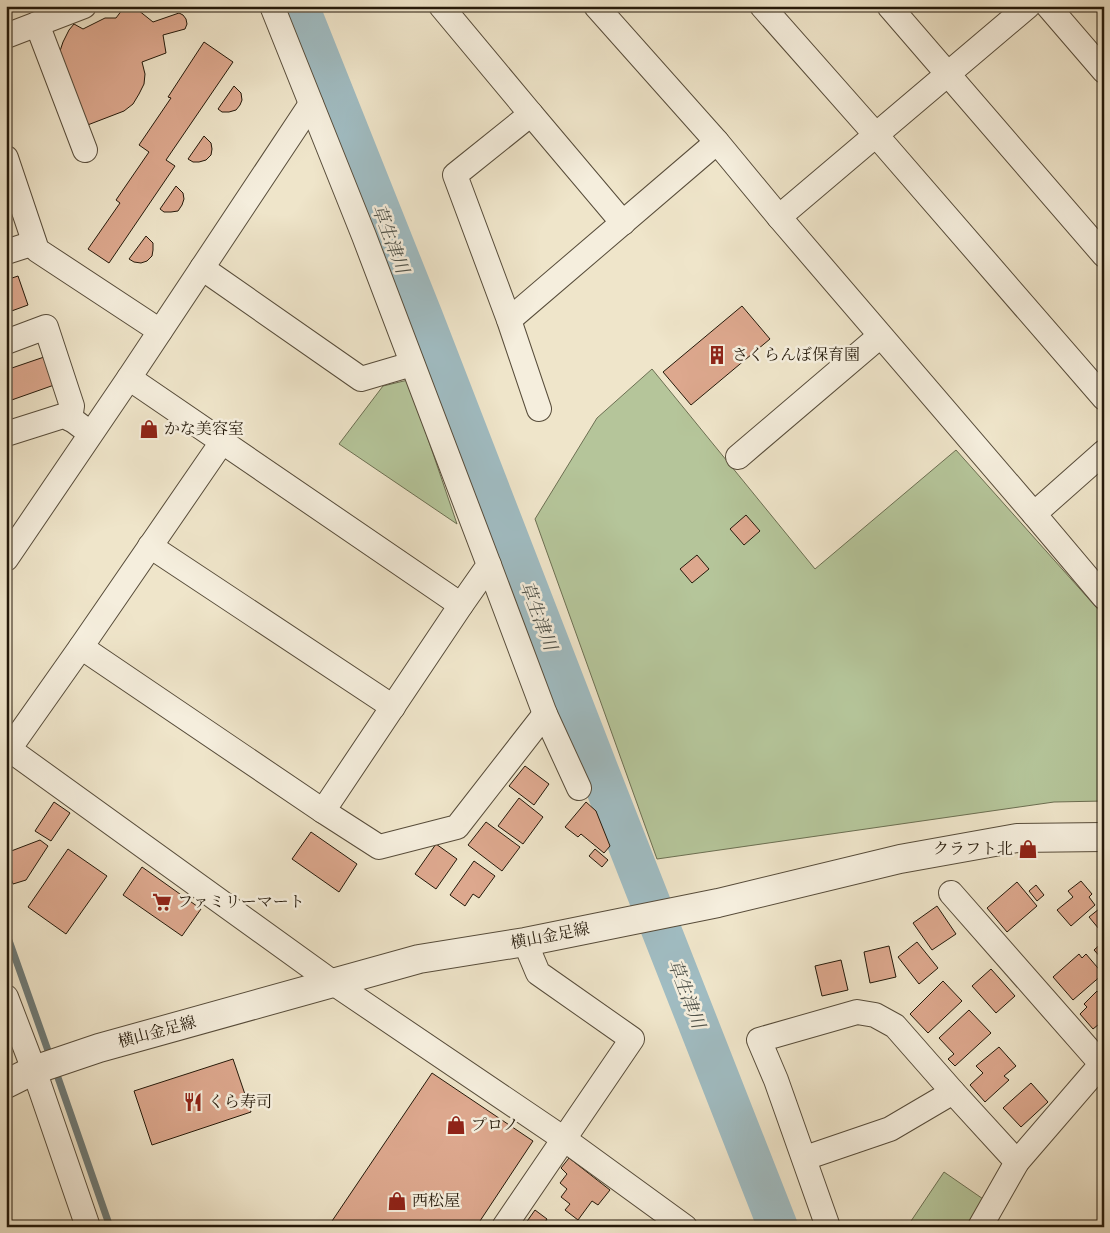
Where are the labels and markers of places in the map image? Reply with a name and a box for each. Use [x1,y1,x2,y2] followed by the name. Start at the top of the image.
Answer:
[706,344,728,366] building icon: さくらんぼ保育園
[732,345,860,365] place label: さくらんぼ保育園
[138,418,160,440] shop icon: かな美容室
[164,419,244,439] place label: かな美容室
[1017,838,1039,860] shop icon: クラフト北
[933,839,1013,859] place label: クラフト北
[151,891,173,913] supermarket icon: ファミリーマート
[177,892,305,912] place label: ファミリーマート
[182,1091,204,1113] restaurant icon: くら寿司
[208,1092,272,1112] place label: くら寿司
[445,1114,467,1136] shop icon: プロノ
[471,1115,519,1135] place label: プロノ
[386,1190,408,1212] shop icon: 西松屋
[412,1191,460,1211] place label: 西松屋

